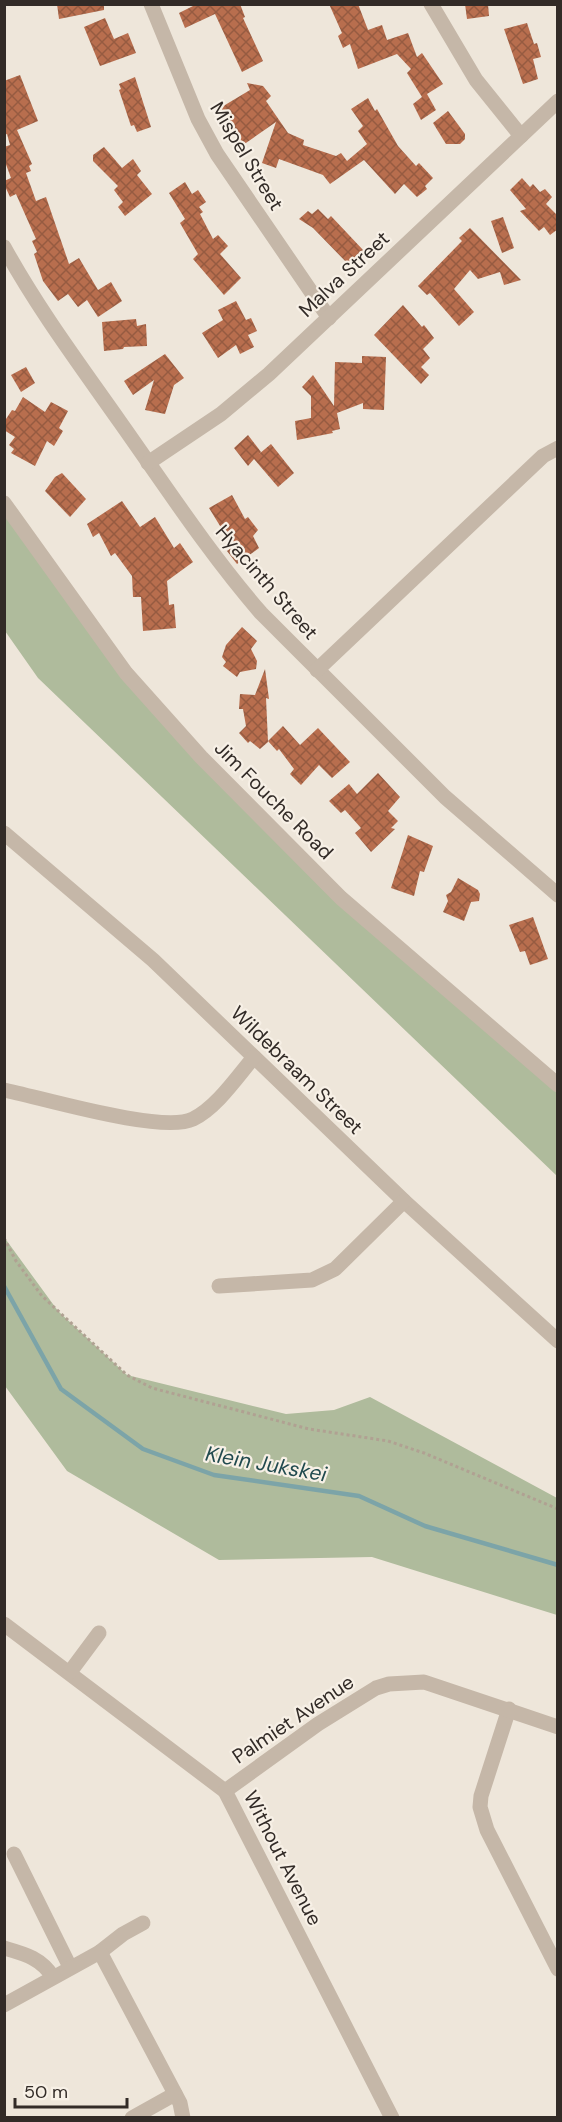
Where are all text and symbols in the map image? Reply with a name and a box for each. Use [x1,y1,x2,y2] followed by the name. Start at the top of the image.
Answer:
[204,97,290,215] street label: Mispel Street
[293,225,395,323] street label: Malva Street
[210,519,324,645] street label: Hyacinth Street
[209,735,339,865] street label: Jim Fouche Road
[225,1000,369,1140] street label: Wildebraam Street
[203,1440,330,1489] water label: Klein Jukskei
[227,1669,359,1769] street label: Palmiet Avenue
[238,1786,328,1930] street label: Without Avenue
[15,2071,128,2109] scale bar
[24,2080,68,2104] text: 50 m

